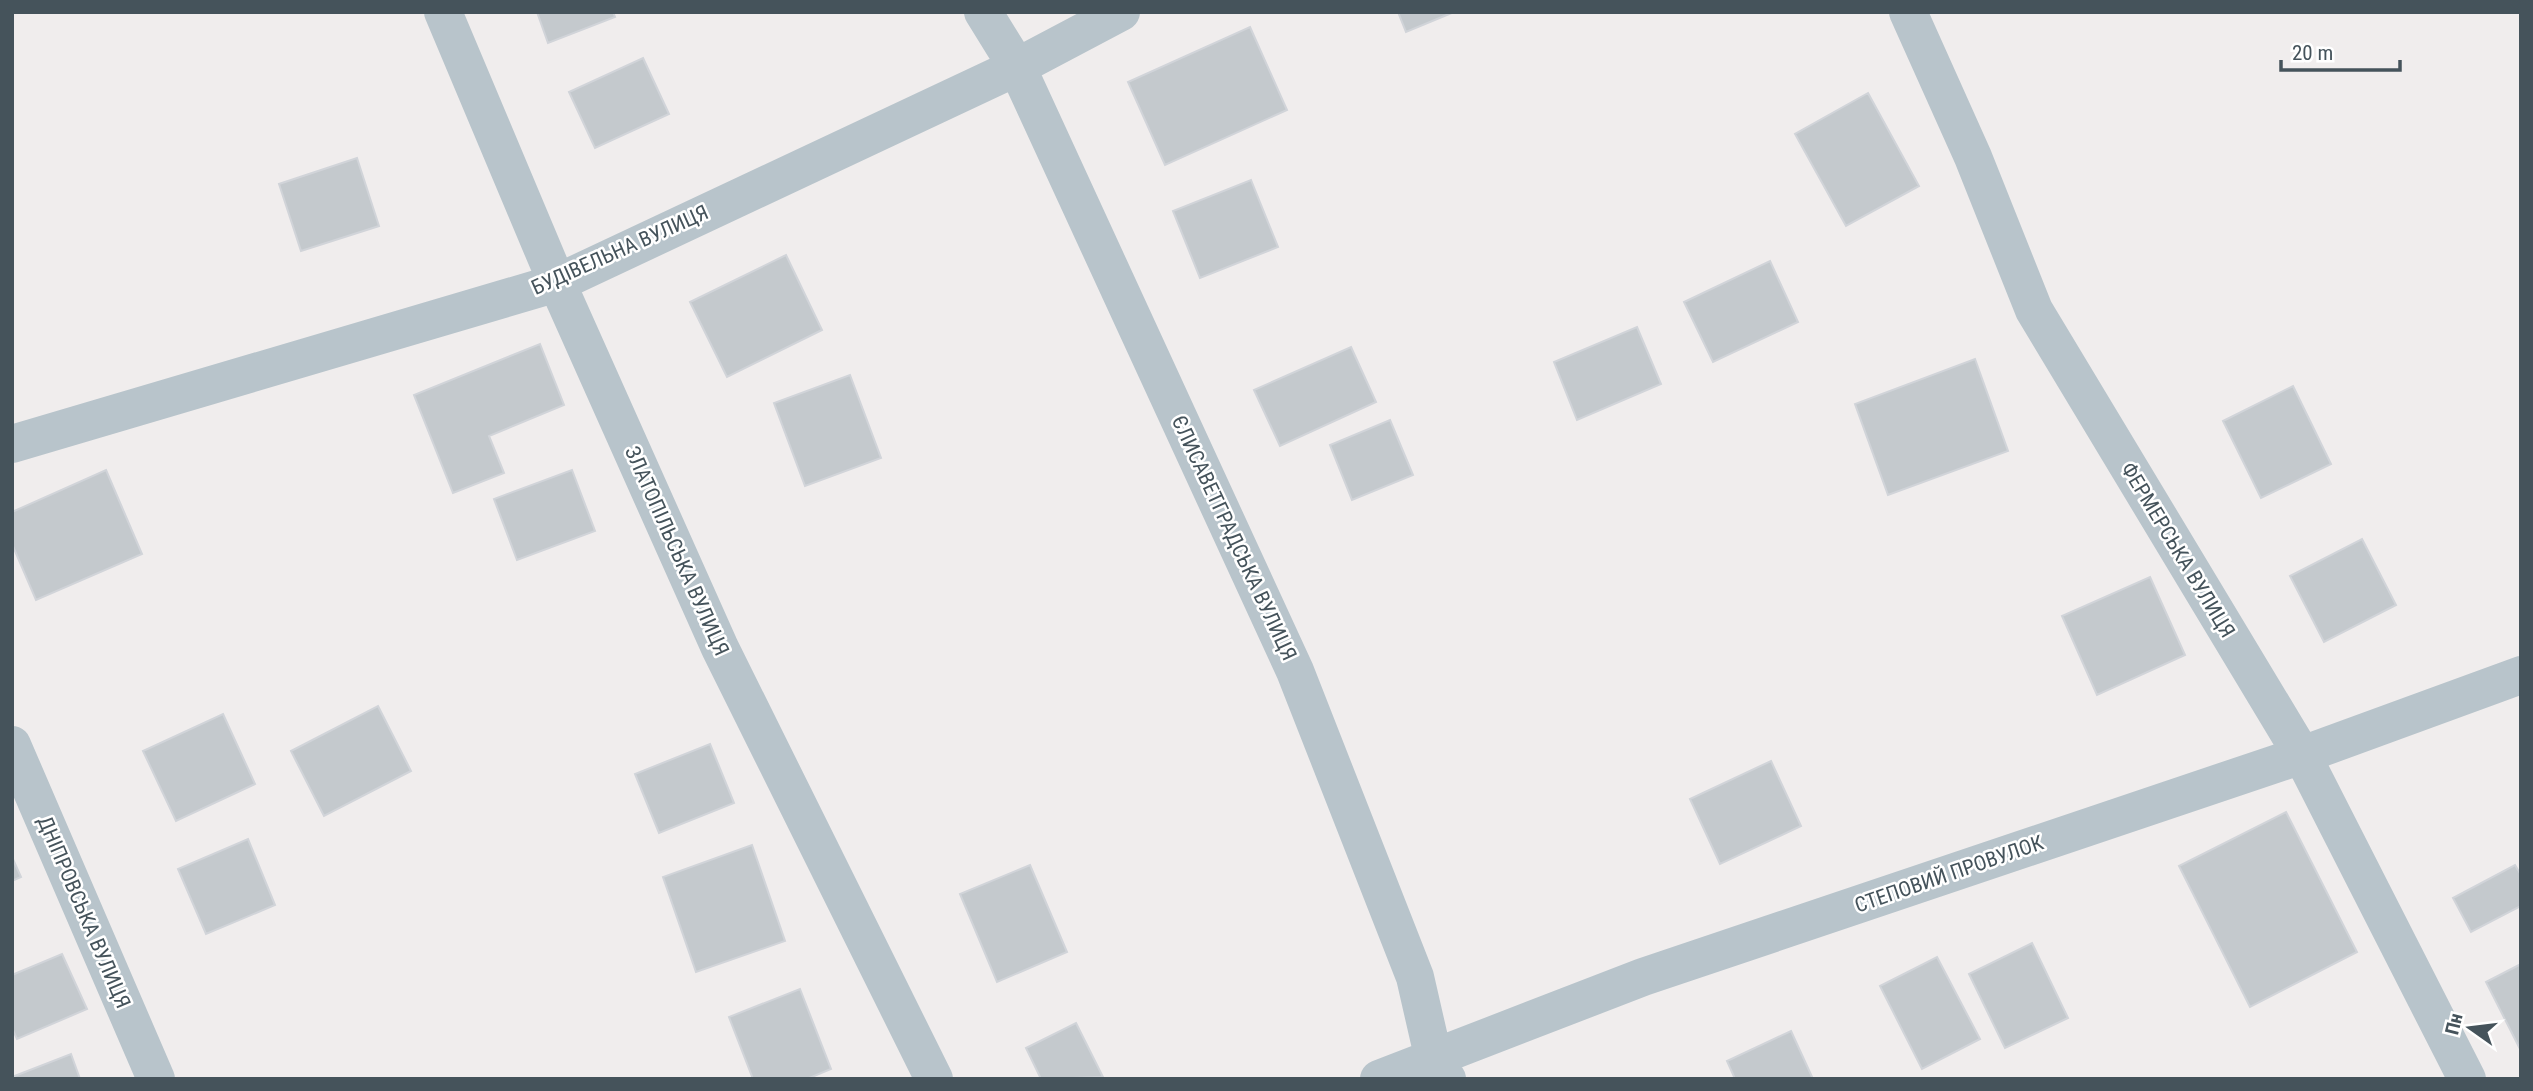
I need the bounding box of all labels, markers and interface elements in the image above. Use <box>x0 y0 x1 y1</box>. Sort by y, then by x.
scale bar <box>2281 28 2400 72</box>
text: 20 m <box>2292 41 2333 65</box>
street label: БУДІВЕЛЬНА ВУЛИЦЯ <box>528 200 712 300</box>
street label: ЄЛИСАВЕТГРАДСЬКА ВУЛИЦЯ <box>1167 412 1301 664</box>
street label: ЗЛАТОПІЛЬСЬКА ВУЛИЦЯ <box>620 443 734 659</box>
street label: ФЕРМЕРСЬКА ВУЛИЦЯ <box>2116 458 2240 642</box>
street label: ДНІПРОВСЬКА ВУЛИЦЯ <box>33 812 135 1012</box>
street label: СТЕПОВИЙ ПРОВУЛОК <box>1852 830 2047 918</box>
north arrow <box>2435 993 2505 1063</box>
text: Пн <box>2440 1011 2468 1037</box>

